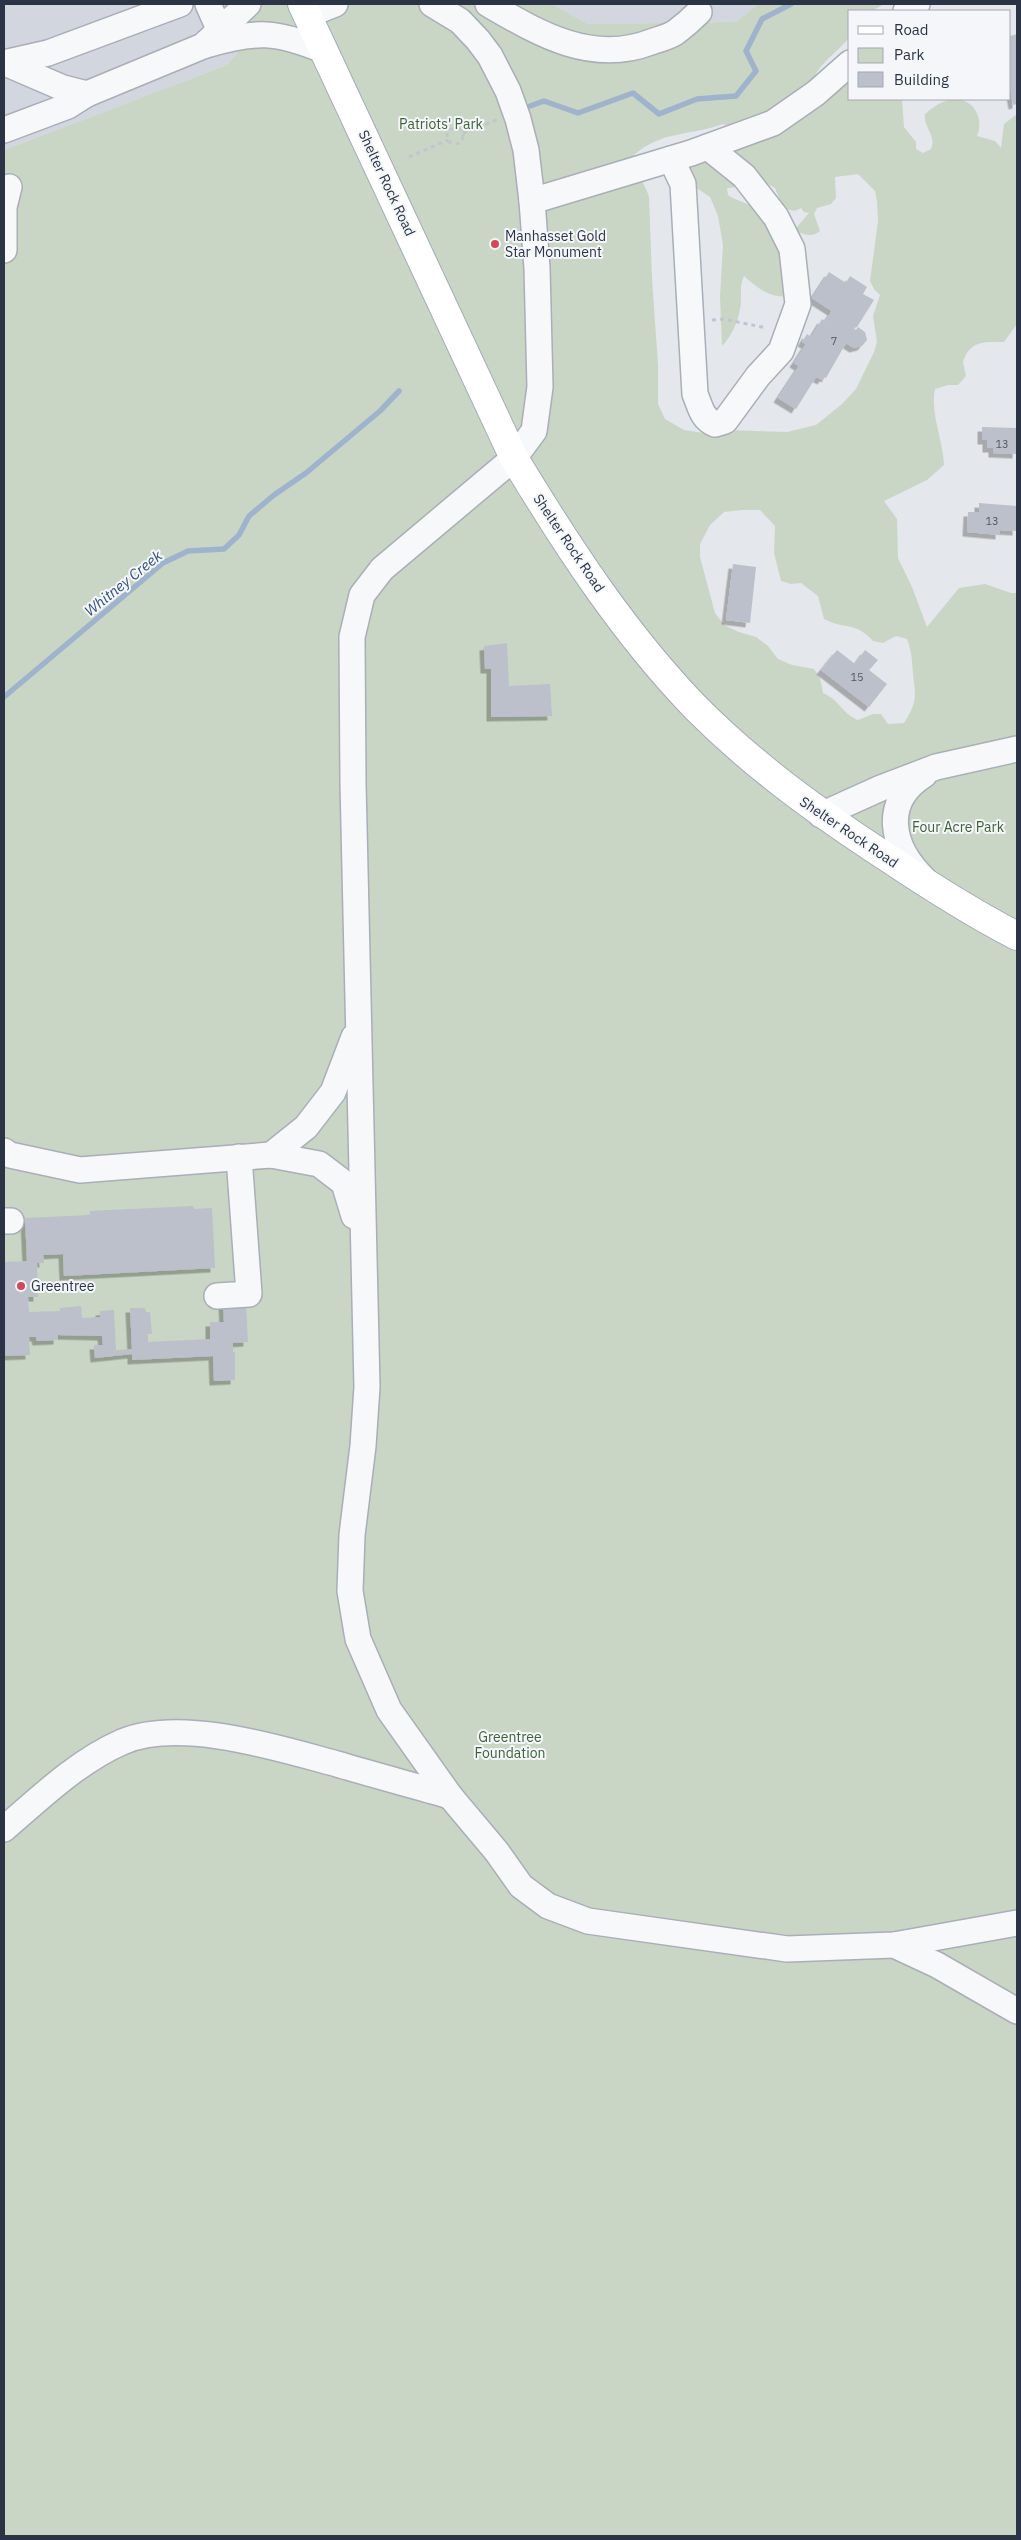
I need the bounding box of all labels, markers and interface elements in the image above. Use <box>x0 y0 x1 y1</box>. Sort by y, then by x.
legend <box>848 10 1011 100</box>
text: Road <box>894 20 929 39</box>
text: Park <box>894 45 924 64</box>
text: Building <box>894 70 949 89</box>
park label: Patriots' Park <box>399 115 484 133</box>
street label: Shelter Rock Road <box>355 127 419 239</box>
place label: Manhasset Gold Star Monument <box>505 227 606 261</box>
marker: Manhasset Gold Star Monument <box>489 238 501 250</box>
house number: 7 <box>831 334 837 348</box>
house number: 13 <box>995 437 1009 451</box>
street label: Shelter Rock Road <box>529 490 609 596</box>
house number: 13 <box>985 514 999 528</box>
water label: Whitney Creek <box>80 546 166 620</box>
house number: 15 <box>850 670 864 684</box>
street label: Shelter Rock Road <box>796 792 902 872</box>
park label: Four Acre Park <box>912 818 1005 836</box>
place label: Greentree <box>31 1277 95 1295</box>
marker: Greentree <box>15 1280 27 1292</box>
park label: Greentree Foundation <box>474 1728 546 1762</box>

